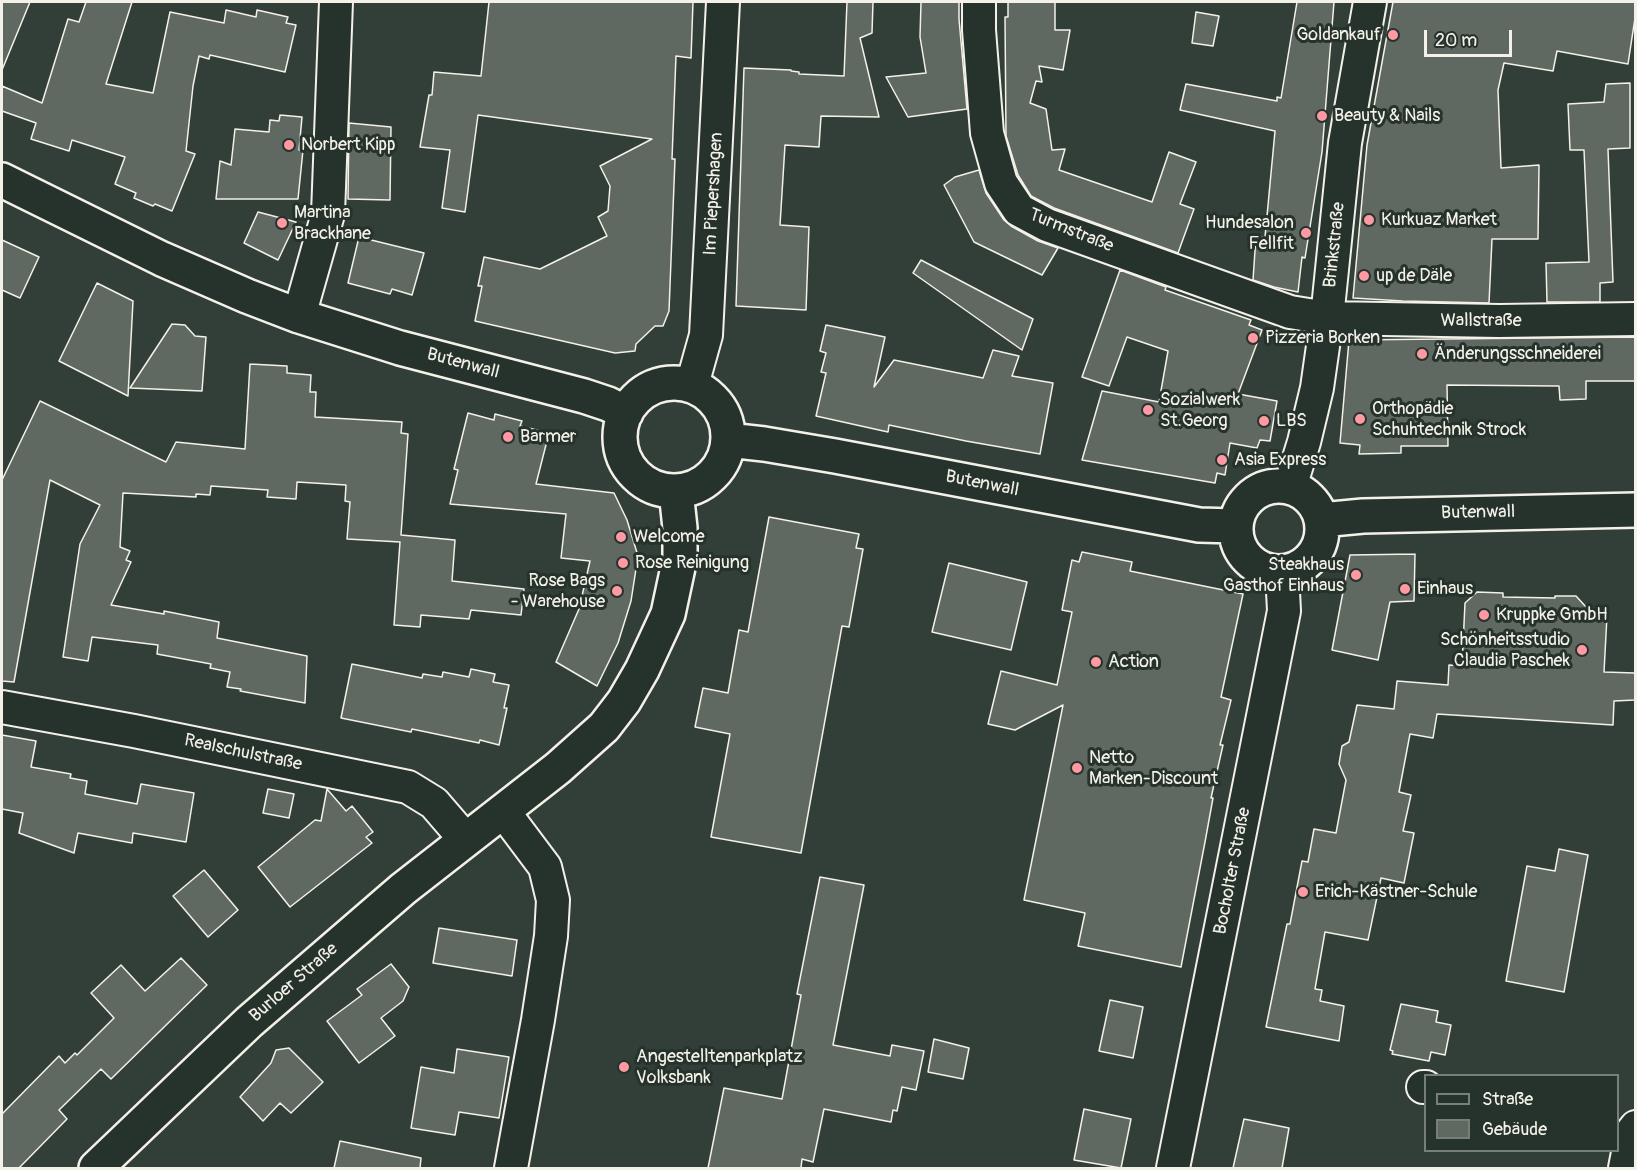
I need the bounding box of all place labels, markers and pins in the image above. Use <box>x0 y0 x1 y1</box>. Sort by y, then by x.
place label: Goldankauf <box>1296 24 1381 46</box>
marker: Goldankauf <box>1386 28 1400 42</box>
place label: Beauty & Nails <box>1334 105 1440 127</box>
marker: Beauty & Nails <box>1315 109 1329 123</box>
place label: Norbert Kipp <box>301 134 396 156</box>
marker: Norbert Kipp <box>282 138 296 152</box>
place label: Martina Brackhane <box>294 202 371 244</box>
place label: Kurkuaz Market <box>1381 209 1497 231</box>
place label: Hundesalon Fellfit <box>1205 212 1294 254</box>
marker: Kurkuaz Market <box>1362 213 1376 227</box>
marker: Martina Brackhane <box>275 216 289 230</box>
marker: Hundesalon Fellfit <box>1299 226 1313 240</box>
place label: up de Däle <box>1376 265 1452 287</box>
marker: up de Däle <box>1357 269 1371 283</box>
place label: Pizzeria Borken <box>1265 327 1380 349</box>
marker: Pizzeria Borken <box>1246 331 1260 345</box>
place label: Änderungsschneiderei <box>1434 343 1601 365</box>
marker: Änderungsschneiderei <box>1415 347 1429 361</box>
place label: Sozialwerk St.Georg <box>1160 389 1240 432</box>
place label: Orthopädie Schuhtechnik Strock <box>1372 398 1526 440</box>
marker: Sozialwerk St.Georg <box>1141 403 1155 417</box>
place label: LBS <box>1276 410 1307 432</box>
marker: Orthopädie Schuhtechnik Strock <box>1353 412 1367 426</box>
marker: LBS <box>1257 414 1271 428</box>
place label: Barmer <box>520 426 576 448</box>
marker: Barmer <box>501 430 515 444</box>
place label: Asia Express <box>1234 449 1326 471</box>
marker: Asia Express <box>1215 453 1229 467</box>
place label: Welcome <box>633 526 705 548</box>
marker: Welcome <box>614 530 628 544</box>
place label: Rose Reinigung <box>635 552 749 574</box>
place label: Steakhaus Gasthof Einhaus <box>1223 554 1344 596</box>
marker: Rose Reinigung <box>616 556 630 570</box>
marker: Steakhaus Gasthof Einhaus <box>1349 568 1363 582</box>
place label: Rose Bags - Warehouse <box>511 570 605 612</box>
place label: Einhaus <box>1417 578 1473 600</box>
marker: Einhaus <box>1398 582 1412 596</box>
marker: Rose Bags - Warehouse <box>610 584 624 598</box>
place label: Kruppke GmbH <box>1496 604 1608 626</box>
marker: Kruppke GmbH <box>1477 608 1491 622</box>
place label: Schönheitsstudio Claudia Paschek <box>1440 629 1570 672</box>
marker: Schönheitsstudio Claudia Paschek <box>1575 643 1589 657</box>
place label: Action <box>1108 651 1159 673</box>
marker: Action <box>1089 655 1103 669</box>
place label: Netto Marken-Discount <box>1089 747 1218 789</box>
marker: Netto Marken-Discount <box>1070 761 1084 775</box>
place label: Erich-Kästner-Schule <box>1315 881 1477 903</box>
marker: Erich-Kästner-Schule <box>1296 885 1310 899</box>
place label: Angestelltenparkplatz Volksbank <box>636 1046 803 1088</box>
marker: Angestelltenparkplatz Volksbank <box>617 1060 631 1074</box>

